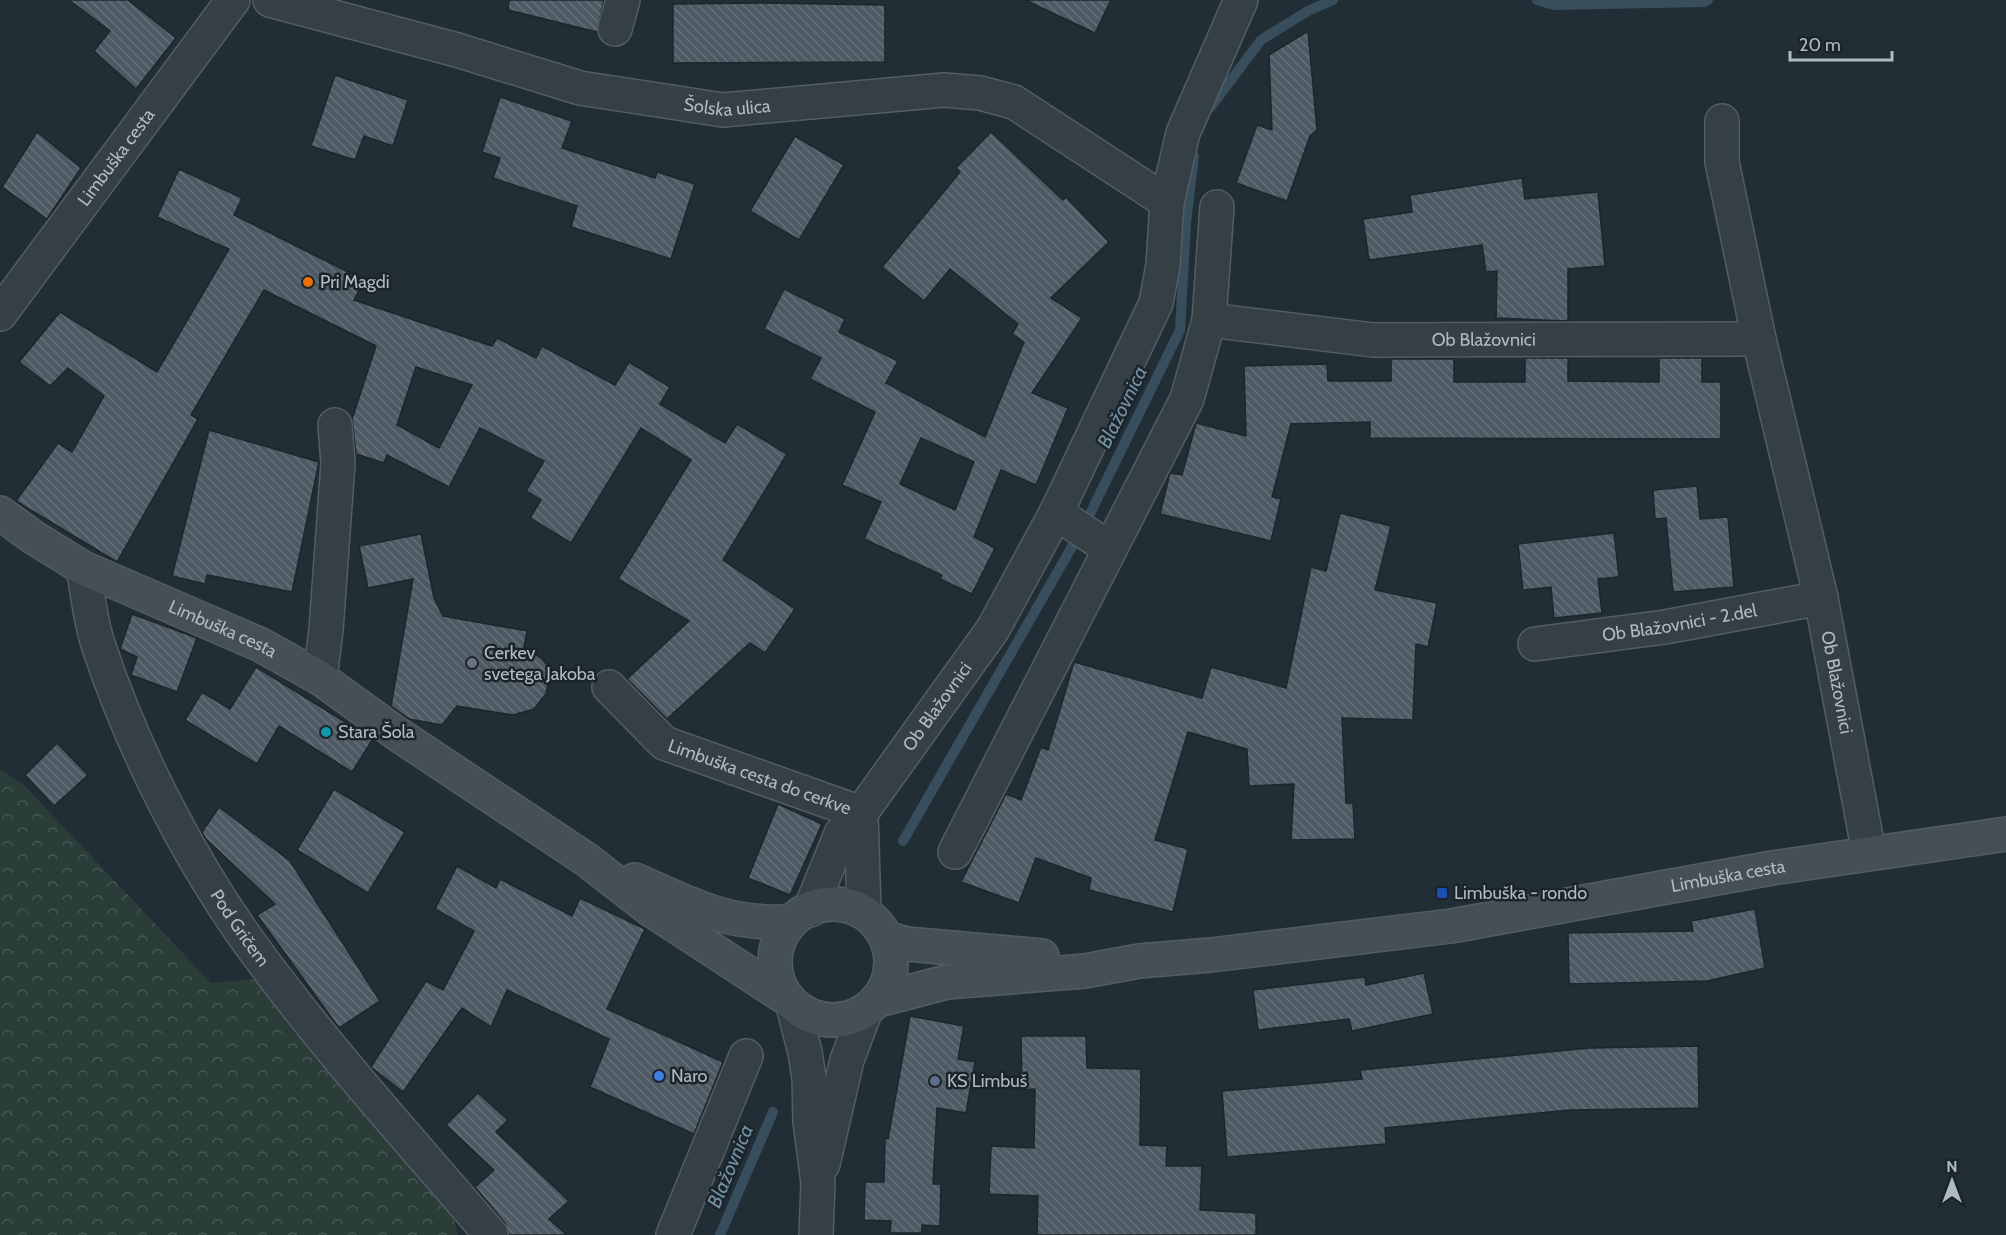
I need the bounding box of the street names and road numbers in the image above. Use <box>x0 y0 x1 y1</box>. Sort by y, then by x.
street label: Šolska ulica <box>682 93 772 121</box>
street label: Limbuška cesta <box>73 104 160 210</box>
street label: Ob Blažovnici <box>1432 329 1536 351</box>
street label: Limbuška cesta <box>165 595 281 663</box>
street label: Ob Blažovnici - 2.del <box>1601 599 1759 646</box>
street label: Ob Blažovnici <box>1816 629 1857 736</box>
street label: Ob Blažovnici <box>898 658 977 755</box>
street label: Limbuška cesta do cerkve <box>665 734 854 820</box>
street label: Limbuška cesta <box>1669 855 1787 897</box>
street label: Pod Gričem <box>206 885 274 971</box>

